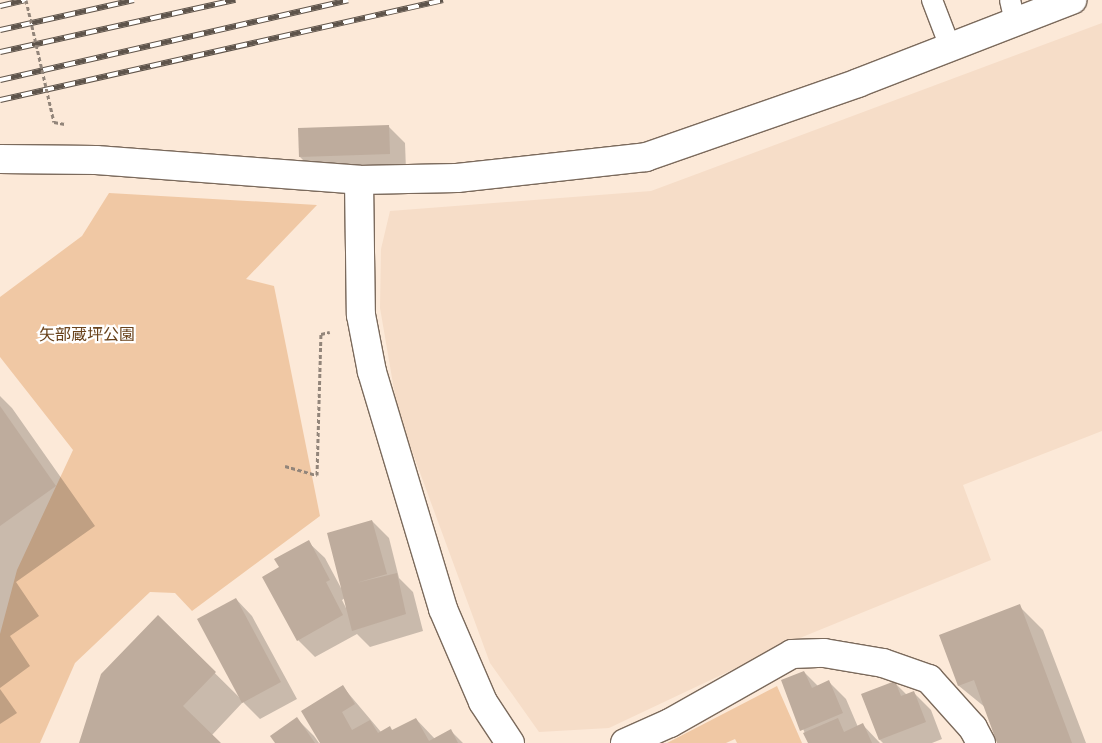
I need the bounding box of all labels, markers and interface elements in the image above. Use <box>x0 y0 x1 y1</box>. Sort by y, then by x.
park label: 矢部蔵坪公園 <box>39 325 135 345</box>

